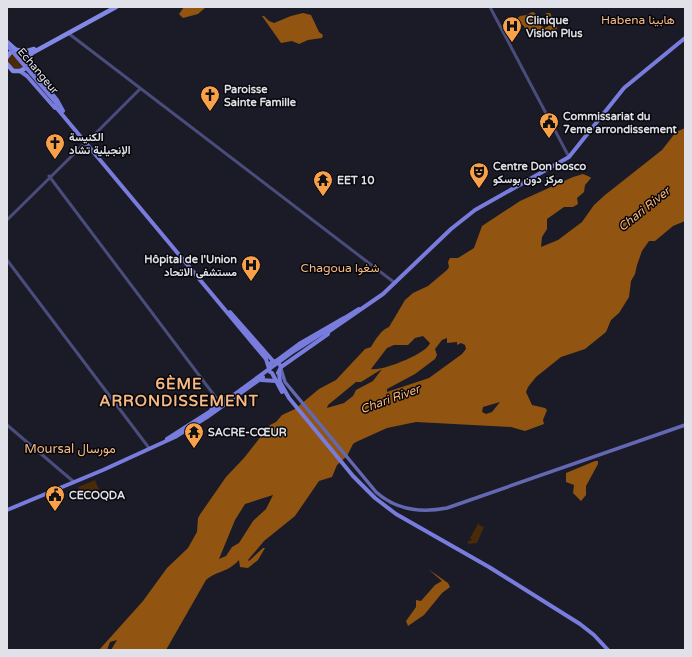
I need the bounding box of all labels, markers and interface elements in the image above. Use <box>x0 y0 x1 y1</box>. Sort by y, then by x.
district label: Habena هابينا <box>601 13 675 27</box>
place label: Clinique Vision Plus <box>526 14 583 40</box>
hospital icon: Clinique Vision Plus <box>501 15 523 43</box>
street label: Echangeur <box>15 45 62 97</box>
place label: Paroisse Sainte Famille <box>224 83 297 109</box>
church icon: Paroisse Sainte Famille <box>199 84 221 112</box>
place label: Commissariat du 7eme arrondissement <box>563 110 678 136</box>
public building icon: Commissariat du 7eme arrondissement <box>538 111 560 139</box>
place label: الكنيسة الإنجيلية تشاد <box>69 131 131 157</box>
church icon: الكنيسة الإنجيلية تشاد <box>44 132 66 160</box>
place label: Centre Don bosco مركز دون بوسكو <box>493 160 587 186</box>
theatre icon: Centre Don bosco مركز دون بوسكو <box>468 161 490 189</box>
temple icon: EET 10 <box>312 169 334 197</box>
place label: EET 10 <box>337 174 375 187</box>
water label: Chari River <box>615 183 674 234</box>
place label: Hôpital de l'Union مستشفى الاتحاد <box>144 253 237 279</box>
hospital icon: Hôpital de l'Union مستشفى الاتحاد <box>240 254 262 282</box>
district label: Chagoua شغوا <box>301 261 379 276</box>
district label: 6ÈME ARRONDISSEMENT <box>99 374 259 410</box>
water label: Chari River <box>358 381 423 416</box>
temple icon: SACRE-CŒUR <box>183 421 205 449</box>
place label: SACRE-CŒUR <box>208 426 287 439</box>
district label: Moursal مورسال <box>24 441 116 457</box>
public building icon: CECOQDA <box>44 484 66 512</box>
place label: CECOQDA <box>69 489 125 502</box>

